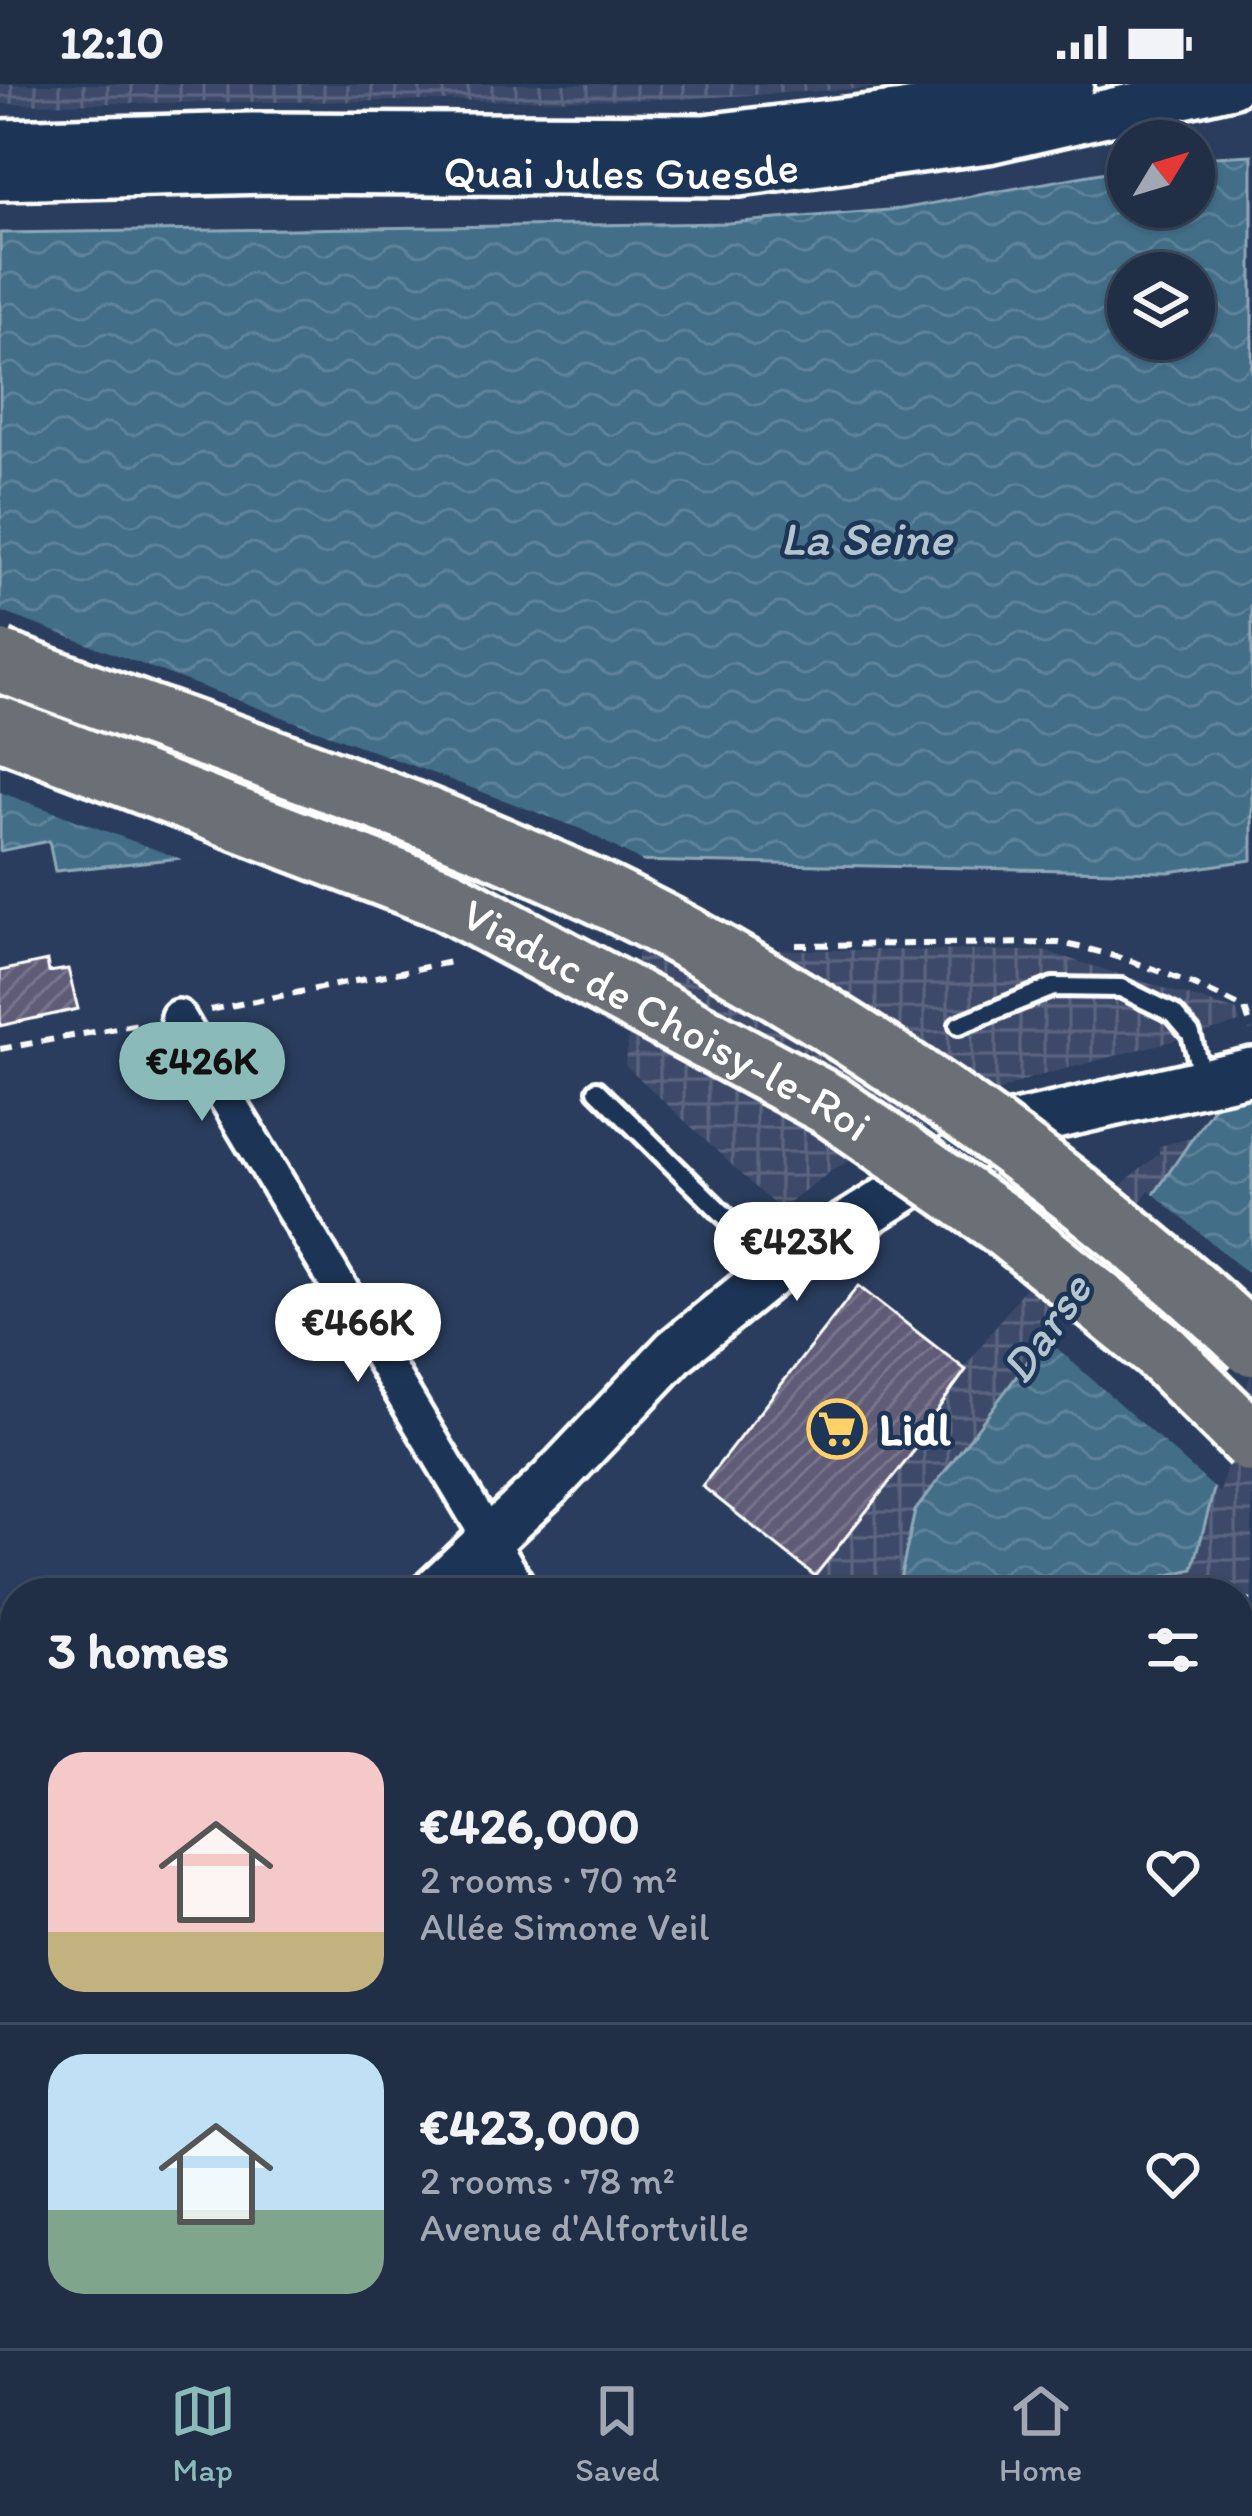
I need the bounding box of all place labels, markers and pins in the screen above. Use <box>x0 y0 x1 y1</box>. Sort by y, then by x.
pin: €426K <box>118 1022 286 1124</box>
pin: €423K <box>713 1202 881 1304</box>
pin: €466K <box>274 1283 442 1385</box>
supermarket icon: Lidl <box>806 1398 868 1460</box>
place label: Lidl <box>879 1402 951 1456</box>

